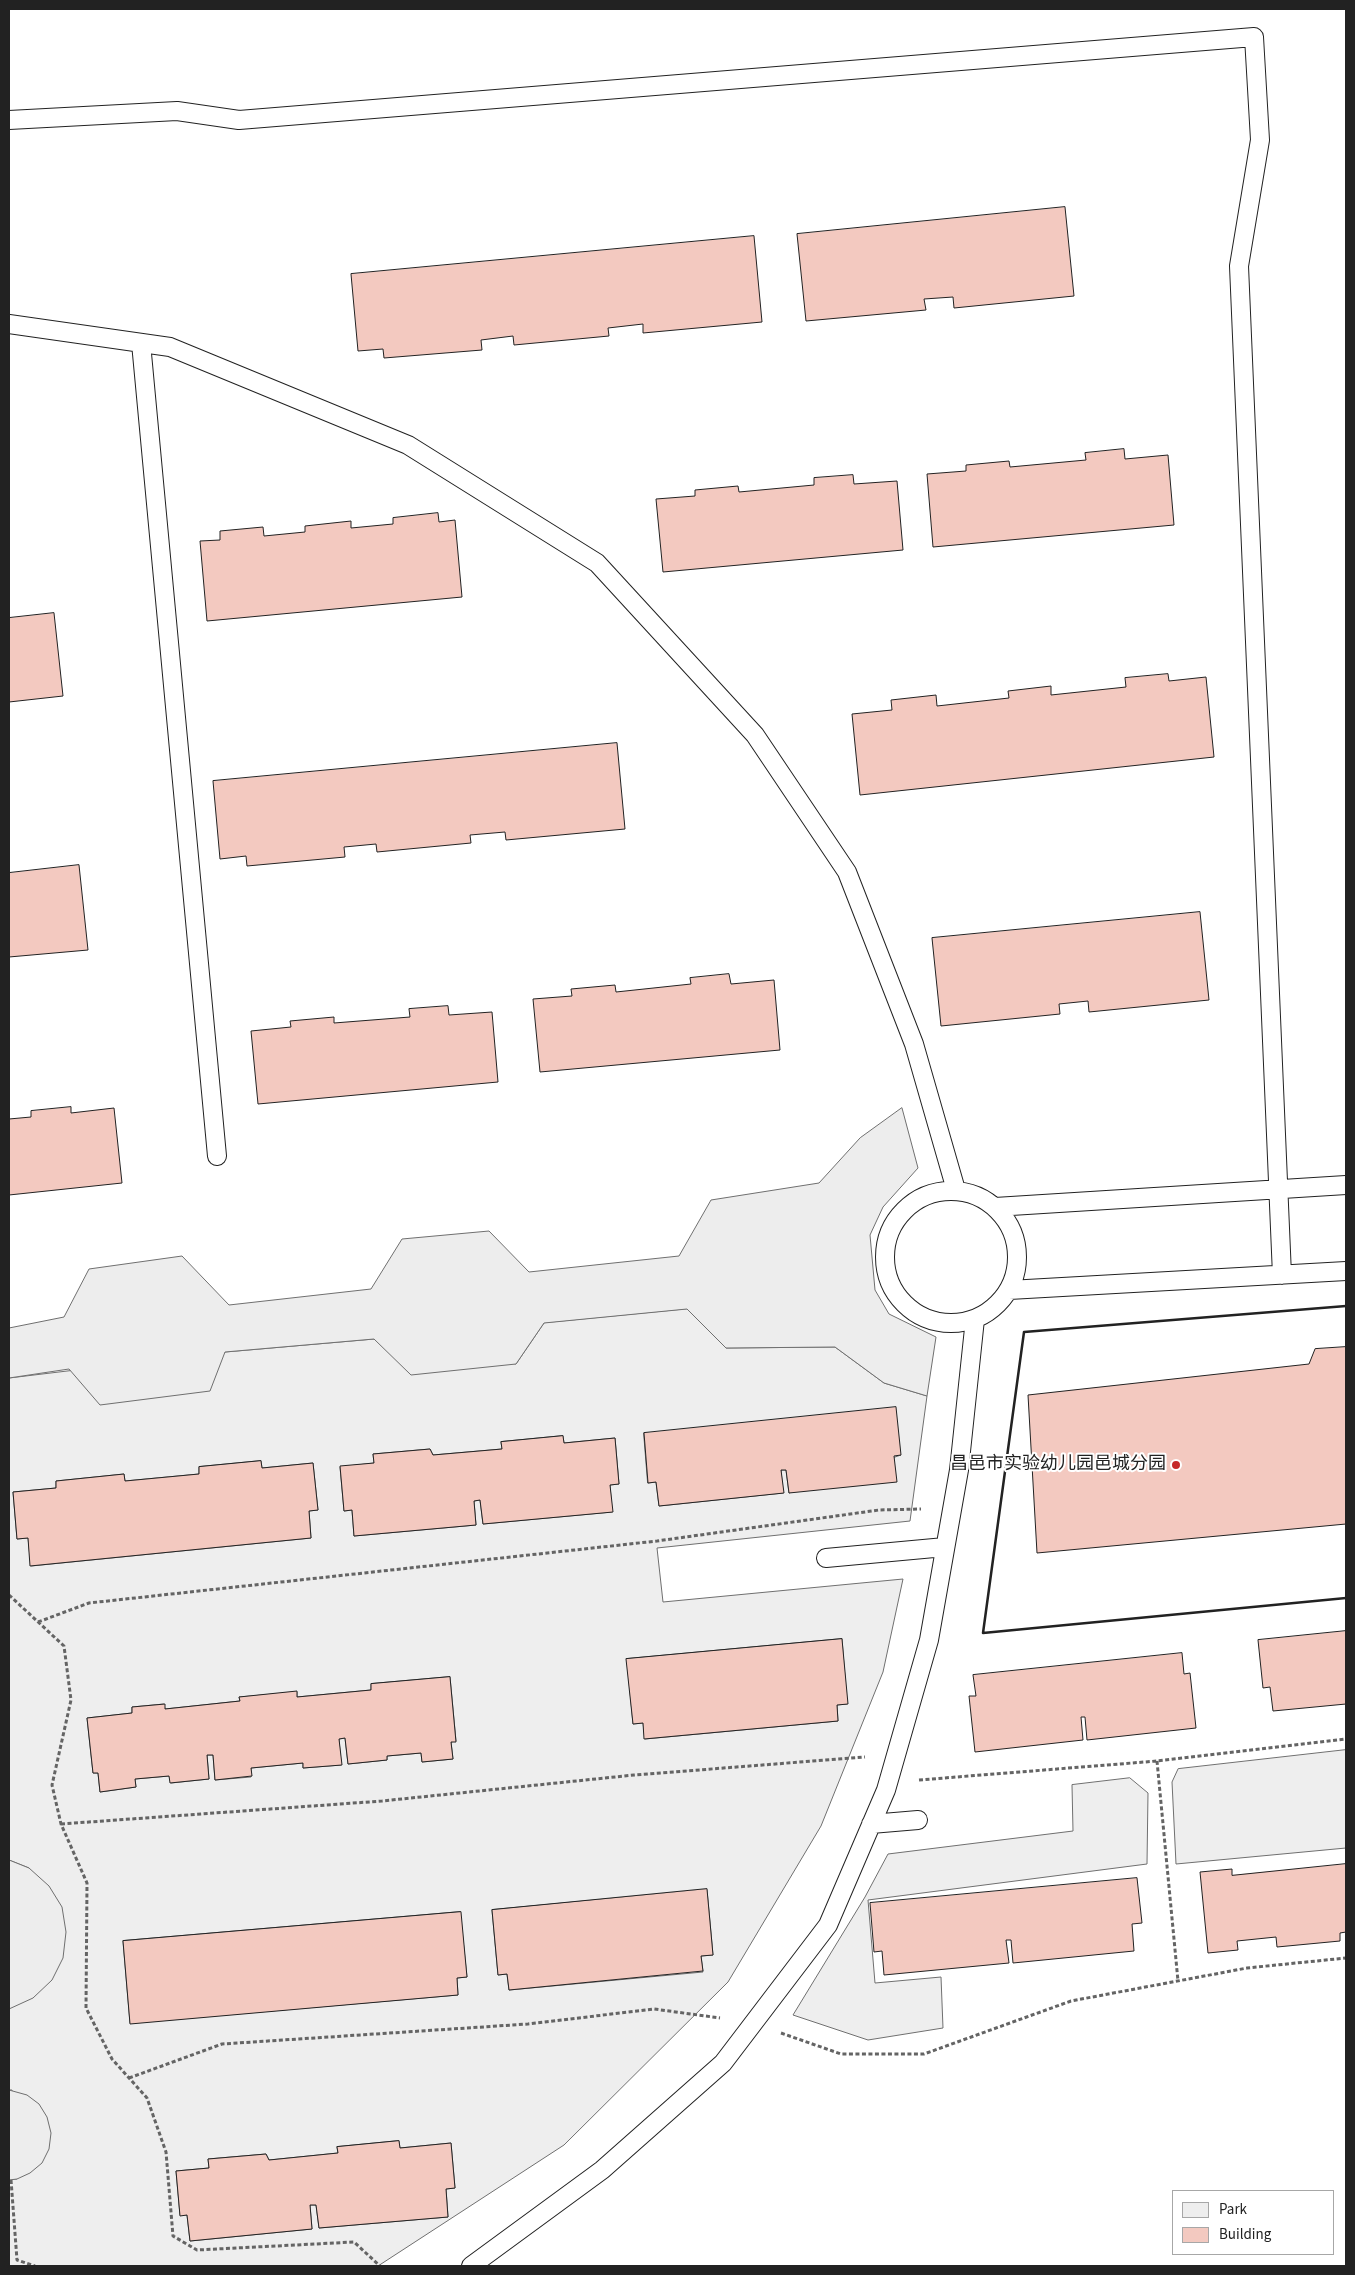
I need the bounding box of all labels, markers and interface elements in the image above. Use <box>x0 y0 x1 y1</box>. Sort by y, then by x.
place label: 昌邑市实验幼儿园邑城分园 <box>950 1454 1166 1476</box>
marker: 昌邑市实验幼儿园邑城分园 <box>1170 1459 1182 1471</box>
legend <box>1172 2190 1335 2255</box>
text: Park <box>1219 2199 1247 2220</box>
text: Building <box>1219 2224 1271 2245</box>

